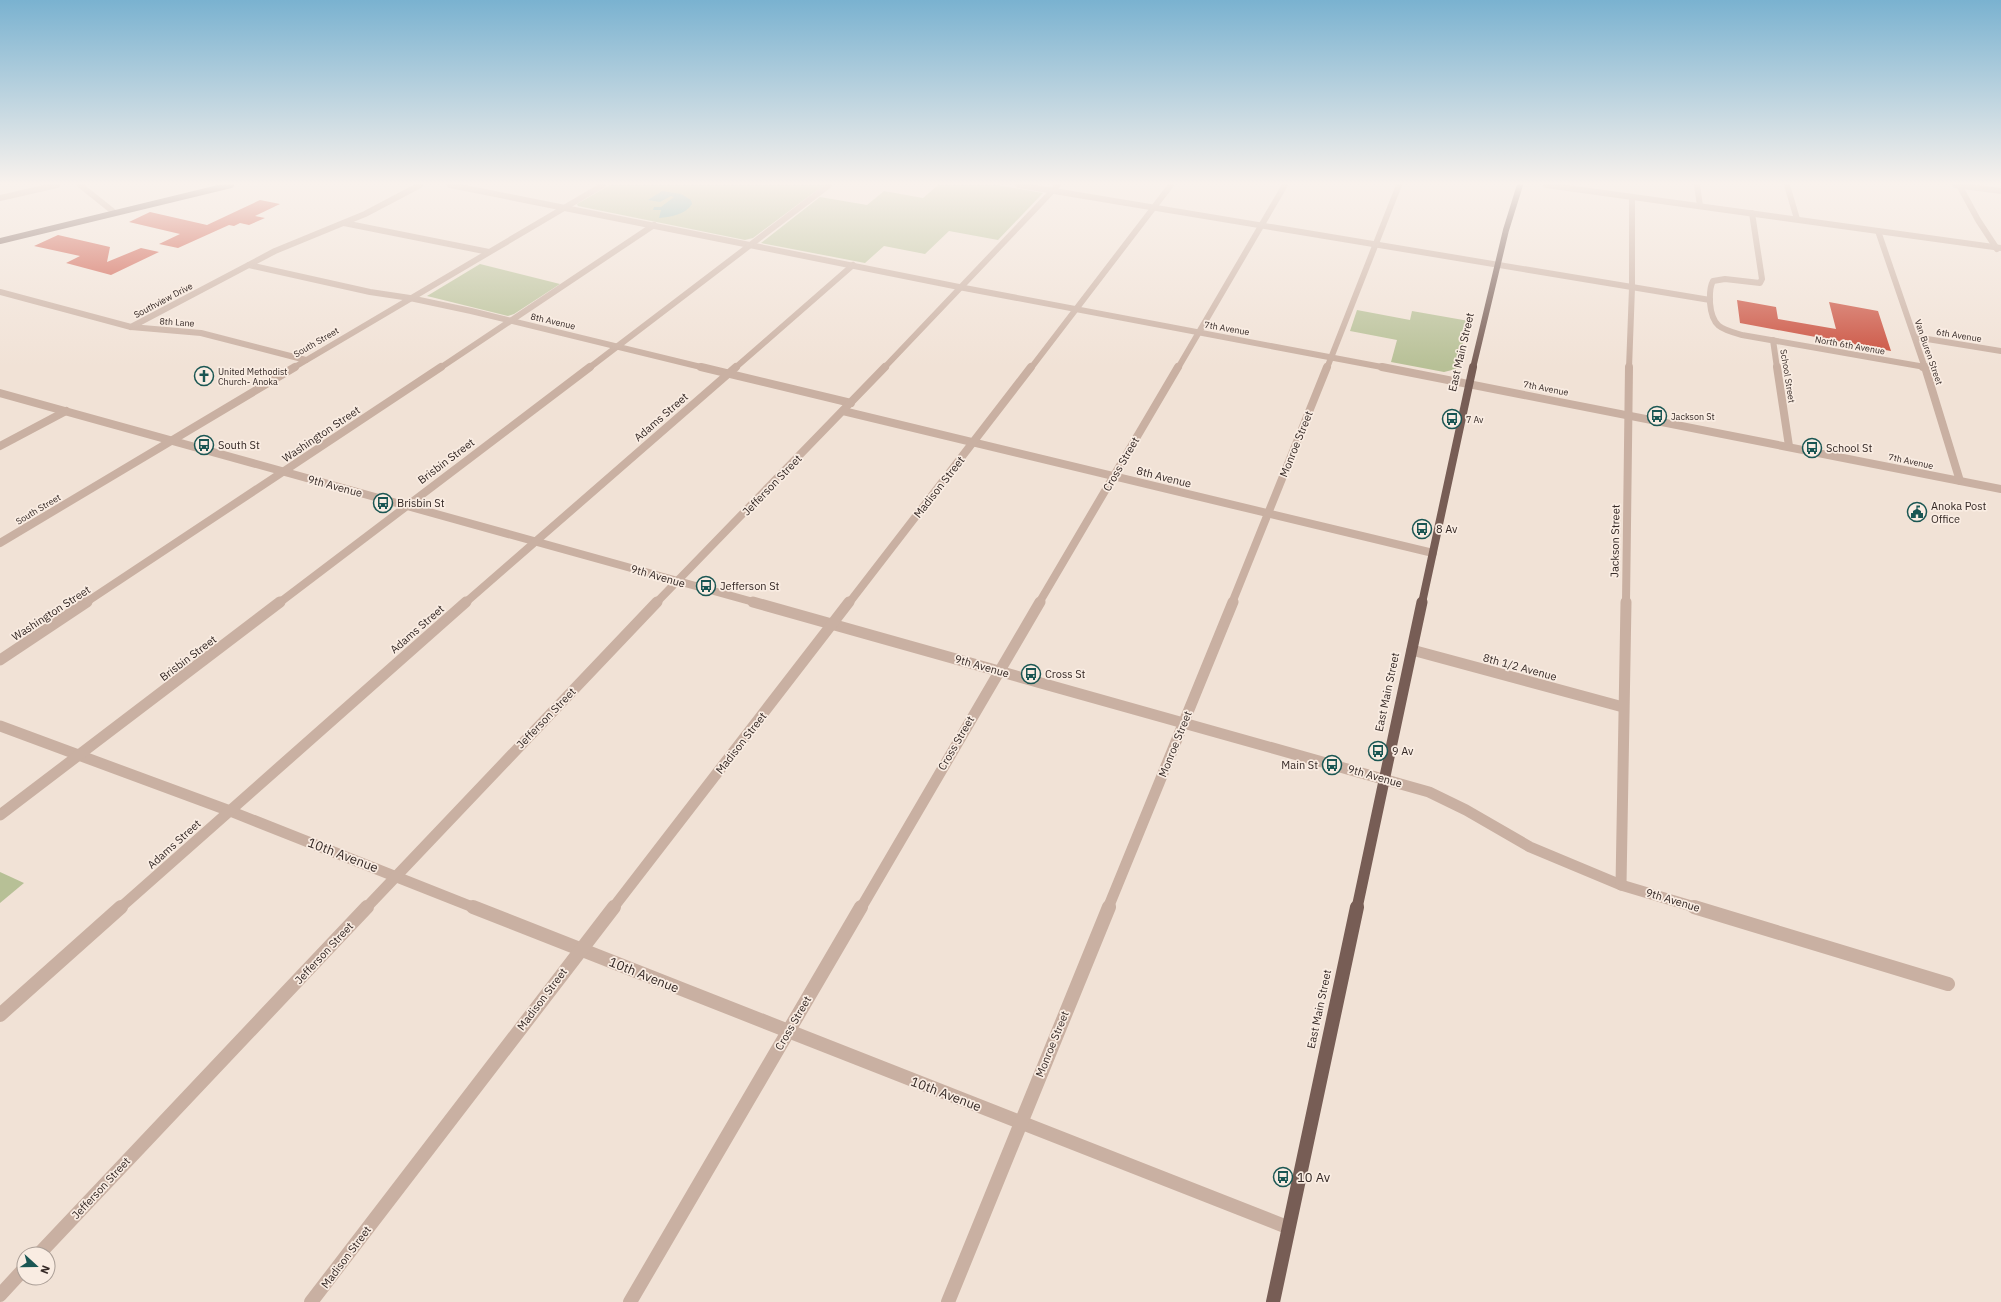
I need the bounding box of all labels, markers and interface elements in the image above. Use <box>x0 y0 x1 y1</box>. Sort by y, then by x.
street label: Southview Drive <box>132 280 194 320</box>
street label: 8th Avenue <box>529 310 577 332</box>
street label: East Main Street <box>1445 311 1477 393</box>
street label: 8th Lane <box>159 315 195 329</box>
street label: Van Buren Street <box>1913 318 1945 386</box>
street label: 7th Avenue <box>1203 319 1251 337</box>
street label: South Street <box>291 325 341 359</box>
street label: 6th Avenue <box>1935 326 1983 344</box>
street label: North 6th Avenue <box>1814 333 1886 357</box>
street label: School Street <box>1778 348 1798 404</box>
church icon: United Methodist Church- Anoka <box>193 365 215 387</box>
place label: United Methodist Church- Anoka <box>218 366 287 387</box>
street label: 7th Avenue <box>1522 378 1570 398</box>
street label: Adams Street <box>631 390 691 444</box>
street label: Washington Street <box>279 403 363 465</box>
bus stop icon: Jackson St <box>1646 405 1668 427</box>
bus stop icon: 7 Av <box>1441 408 1463 430</box>
street label: Monroe Street <box>1276 409 1316 479</box>
place label: Jackson St <box>1671 411 1715 422</box>
place label: 7 Av <box>1466 414 1484 425</box>
bus stop icon: South St <box>193 434 215 456</box>
street label: Cross Street <box>1100 434 1142 494</box>
street label: Brisbin Street <box>415 435 477 487</box>
bus stop icon: School St <box>1801 437 1823 459</box>
place label: South St <box>218 438 260 452</box>
place label: School St <box>1826 441 1872 455</box>
street label: 7th Avenue <box>1887 451 1935 471</box>
street label: Jefferson Street <box>739 452 805 518</box>
street label: Madison Street <box>911 453 968 521</box>
street label: 8th Avenue <box>1135 463 1193 491</box>
street label: 9th Avenue <box>306 472 364 500</box>
street label: South Street <box>14 491 62 527</box>
bus stop icon: Brisbin St <box>372 492 394 514</box>
place label: Brisbin St <box>397 496 445 510</box>
place label: Anoka Post Office <box>1931 499 1987 526</box>
public building icon: Anoka Post Office <box>1906 501 1928 523</box>
street label: Jackson Street <box>1607 504 1623 578</box>
bus stop icon: 8 Av <box>1411 518 1433 540</box>
place label: 8 Av <box>1436 522 1458 536</box>
street label: 9th Avenue <box>629 562 687 590</box>
bus stop icon: Jefferson St <box>695 575 717 597</box>
place label: Jefferson St <box>720 579 780 593</box>
street label: Washington Street <box>9 582 93 644</box>
street label: Adams Street <box>387 602 447 656</box>
street label: Brisbin Street <box>157 632 219 684</box>
street label: 8th 1/2 Avenue <box>1481 650 1559 684</box>
street label: East Main Street <box>1372 651 1402 733</box>
street label: 9th Avenue <box>953 652 1011 680</box>
bus stop icon: Cross St <box>1020 663 1042 685</box>
place label: Cross St <box>1045 667 1086 681</box>
street label: Jefferson Street <box>513 685 579 751</box>
street label: Madison Street <box>713 709 770 777</box>
street label: Monroe Street <box>1155 709 1195 779</box>
street label: Cross Street <box>935 713 977 773</box>
bus stop icon: 9 Av <box>1367 740 1389 762</box>
place label: 9 Av <box>1392 744 1414 758</box>
bus stop icon: Main St <box>1321 754 1343 776</box>
place label: Main St <box>1281 758 1318 772</box>
street label: 9th Avenue <box>1346 762 1404 790</box>
street label: Adams Street <box>144 816 204 872</box>
street label: 10th Avenue <box>305 834 381 876</box>
street label: 9th Avenue <box>1644 885 1702 915</box>
street label: Jefferson Street <box>292 919 356 987</box>
street label: 10th Avenue <box>606 953 682 997</box>
street label: Madison Street <box>514 965 570 1033</box>
street label: East Main Street <box>1304 968 1334 1050</box>
street label: Cross Street <box>772 993 814 1053</box>
street label: Monroe Street <box>1032 1009 1072 1079</box>
street label: 10th Avenue <box>908 1073 984 1115</box>
street label: Jefferson Street <box>69 1154 133 1222</box>
bus stop icon: 10 Av <box>1272 1166 1294 1188</box>
place label: 10 Av <box>1297 1169 1331 1186</box>
street label: Madison Street <box>318 1223 374 1291</box>
north arrow <box>16 1246 56 1286</box>
text: N <box>37 1263 53 1276</box>

